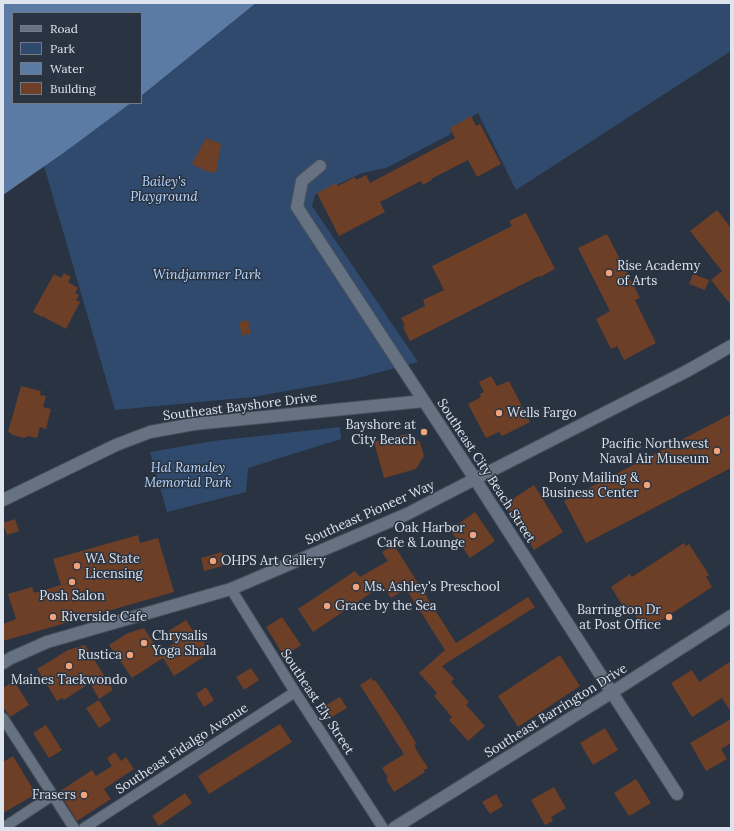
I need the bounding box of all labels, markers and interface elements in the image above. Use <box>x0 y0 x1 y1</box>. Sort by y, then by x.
legend <box>12 12 142 104</box>
text: Road <box>50 21 78 36</box>
text: Park <box>50 41 75 56</box>
text: Water <box>50 61 84 76</box>
text: Building <box>50 81 96 96</box>
park label: Bailey's Playground <box>130 174 198 205</box>
place label: Rise Academy of Arts <box>617 258 700 289</box>
park label: Windjammer Park <box>153 267 261 283</box>
marker: Rise Academy of Arts <box>604 268 614 278</box>
street label: Southeast Bayshore Drive <box>162 390 318 424</box>
street label: Southeast City Beach Street <box>433 396 539 546</box>
place label: Wells Fargo <box>507 405 577 421</box>
marker: Wells Fargo <box>494 408 504 418</box>
place label: Bayshore at City Beach <box>345 417 416 448</box>
marker: Bayshore at City Beach <box>419 427 429 437</box>
place label: Pacific Northwest Naval Air Museum <box>600 436 709 467</box>
marker: Pacific Northwest Naval Air Museum <box>712 446 722 456</box>
park label: Hal Ramaley Memorial Park <box>144 460 232 491</box>
place label: Pony Mailing & Business Center <box>542 470 639 501</box>
street label: Southeast Pioneer Way <box>303 477 437 549</box>
marker: Pony Mailing & Business Center <box>642 480 652 490</box>
place label: Oak Harbor Cafe & Lounge <box>377 520 465 551</box>
marker: Oak Harbor Cafe & Lounge <box>468 530 478 540</box>
place label: WA State Licensing <box>85 551 143 582</box>
place label: OHPS Art Gallery <box>221 553 326 569</box>
marker: OHPS Art Gallery <box>208 556 218 566</box>
marker: WA State Licensing <box>72 561 82 571</box>
marker: Posh Salon <box>67 577 77 587</box>
place label: Ms. Ashley's Preschool <box>364 579 500 595</box>
marker: Ms. Ashley's Preschool <box>351 582 361 592</box>
place label: Posh Salon <box>39 588 105 604</box>
place label: Grace by the Sea <box>335 598 437 614</box>
marker: Grace by the Sea <box>322 601 332 611</box>
place label: Barrington Dr at Post Office <box>577 602 661 633</box>
place label: Riverside Cafe <box>61 609 147 625</box>
marker: Riverside Cafe <box>48 612 58 622</box>
marker: Barrington Dr at Post Office <box>664 612 674 622</box>
place label: Chrysalis Yoga Shala <box>152 628 216 659</box>
marker: Chrysalis Yoga Shala <box>139 638 149 648</box>
street label: Southeast Ely Street <box>277 646 357 758</box>
place label: Rustica <box>78 647 122 663</box>
marker: Rustica <box>125 650 135 660</box>
marker: Maines Taekwondo <box>64 661 74 671</box>
street label: Southeast Barrington Drive <box>482 661 630 761</box>
place label: Maines Taekwondo <box>11 672 127 688</box>
street label: Southeast Fidalgo Avenue <box>113 700 251 798</box>
place label: Frasers <box>32 787 76 803</box>
marker: Frasers <box>79 790 89 800</box>

